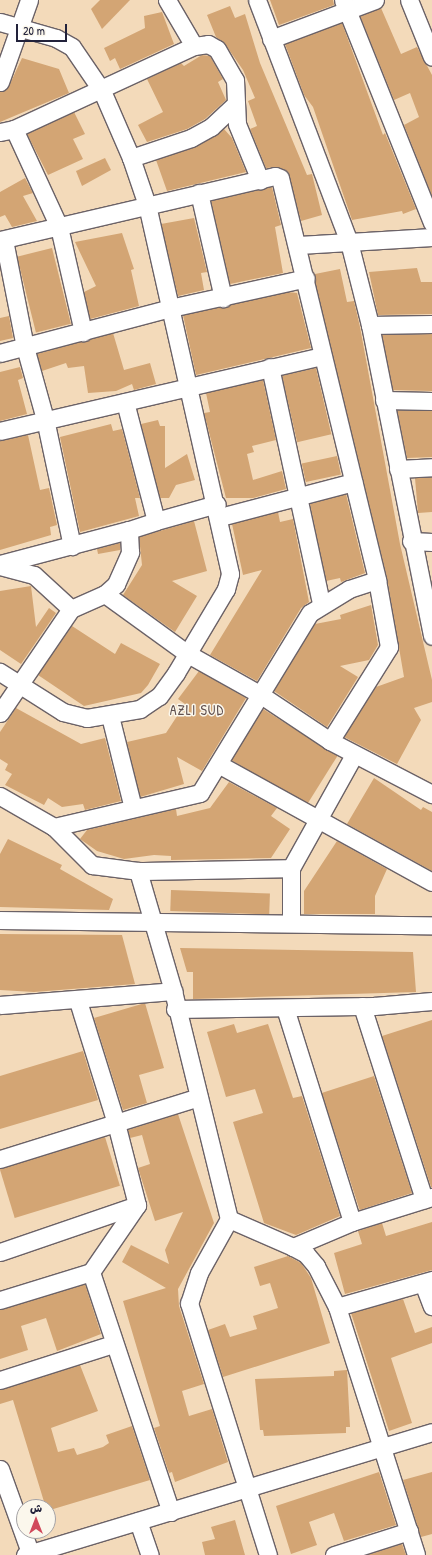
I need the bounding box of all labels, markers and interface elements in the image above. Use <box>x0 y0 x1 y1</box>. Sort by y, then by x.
scale bar <box>18 16 69 42</box>
text: 20 m <box>23 22 45 39</box>
district label: AZLI SUD <box>170 702 224 718</box>
north arrow <box>16 1499 56 1539</box>
text: ش <box>30 1501 42 1515</box>

